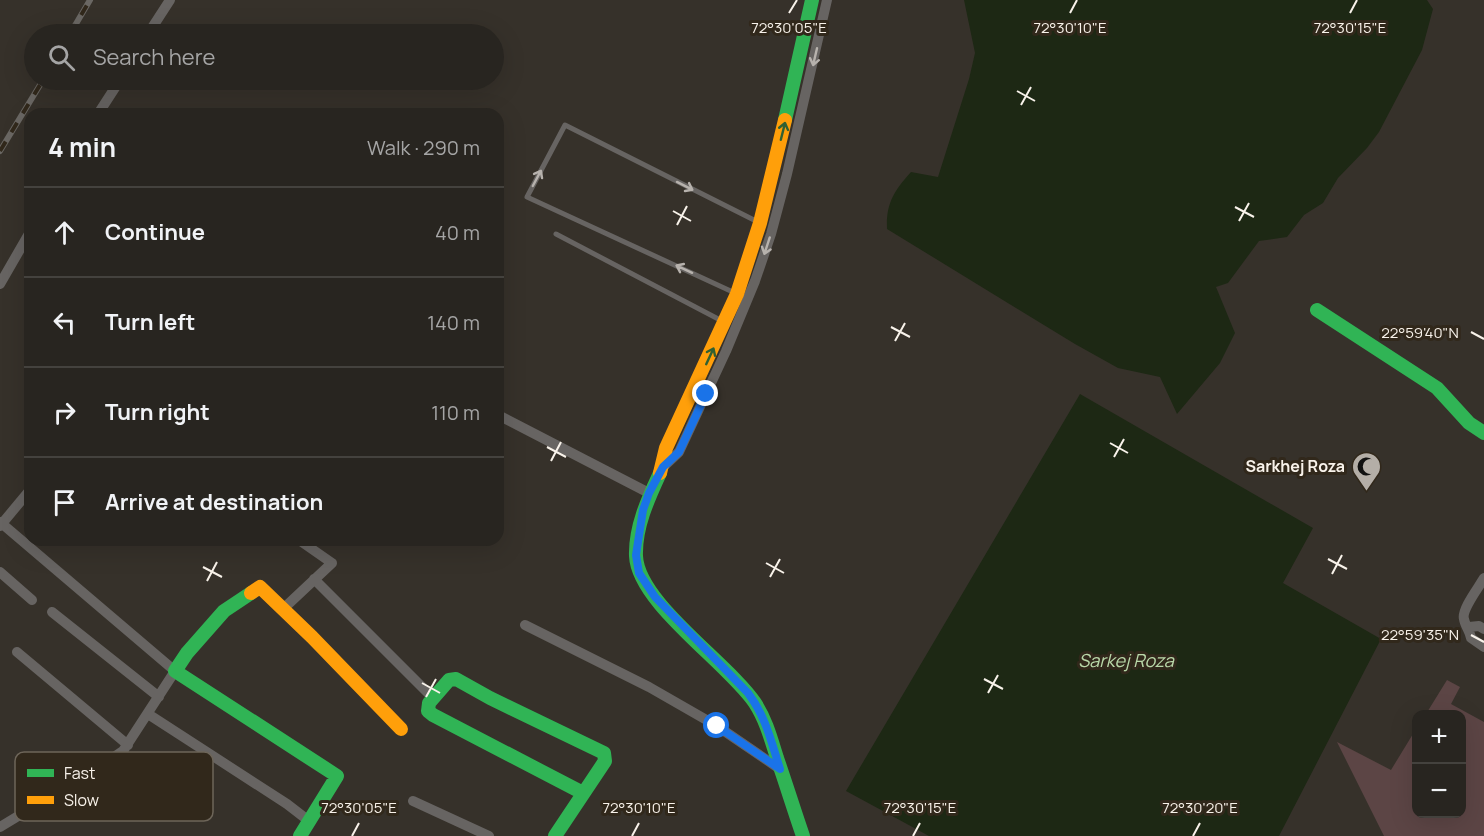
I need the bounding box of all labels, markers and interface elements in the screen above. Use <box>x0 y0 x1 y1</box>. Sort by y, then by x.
text: 72°30'05"E <box>751 17 827 38</box>
text: 72°30'10"E <box>1034 17 1106 38</box>
text: 72°30'15"E <box>1314 17 1386 38</box>
search box <box>24 24 504 90</box>
icon: search <box>45 41 78 74</box>
text: Search here <box>93 42 215 72</box>
one-way arrow <box>808 47 820 66</box>
one-way arrow <box>778 122 790 141</box>
text: 4 min <box>48 129 116 165</box>
text: Walk · 290 m <box>367 134 480 161</box>
one-way arrow <box>532 169 543 187</box>
one-way arrow <box>676 181 694 192</box>
icon: ahead <box>48 216 81 249</box>
text: Continue <box>105 217 205 247</box>
text: 40 m <box>435 219 480 246</box>
one-way arrow <box>760 236 771 255</box>
one-way arrow <box>676 263 694 275</box>
icon: left <box>48 306 81 339</box>
text: Turn left <box>105 307 195 337</box>
text: 140 m <box>427 309 480 336</box>
text: 22°59'40"N <box>1381 322 1459 343</box>
one-way arrow <box>704 347 716 365</box>
route end <box>692 380 718 406</box>
icon: right <box>48 396 81 429</box>
text: Turn right <box>105 397 210 427</box>
text: 110 m <box>431 399 480 426</box>
mosque icon: Sarkhej Roza <box>1350 450 1382 492</box>
place label: Sarkhej Roza <box>1245 455 1345 477</box>
icon: arrive <box>48 486 81 519</box>
text: Arrive at destination <box>105 487 323 517</box>
text: 22°59'35"N <box>1381 624 1459 645</box>
water label: Sarkej Roza <box>1078 648 1175 672</box>
map controls <box>1412 710 1466 818</box>
button: + <box>1412 710 1466 764</box>
route start <box>703 712 729 738</box>
legend <box>15 752 213 821</box>
text: Fast <box>64 762 95 784</box>
button: − <box>1412 764 1466 818</box>
text: Slow <box>64 789 99 811</box>
text: 72°30'05"E <box>321 797 397 818</box>
text: 72°30'10"E <box>603 797 675 818</box>
text: 72°30'15"E <box>884 797 956 818</box>
text: 72°30'20"E <box>1162 797 1238 818</box>

